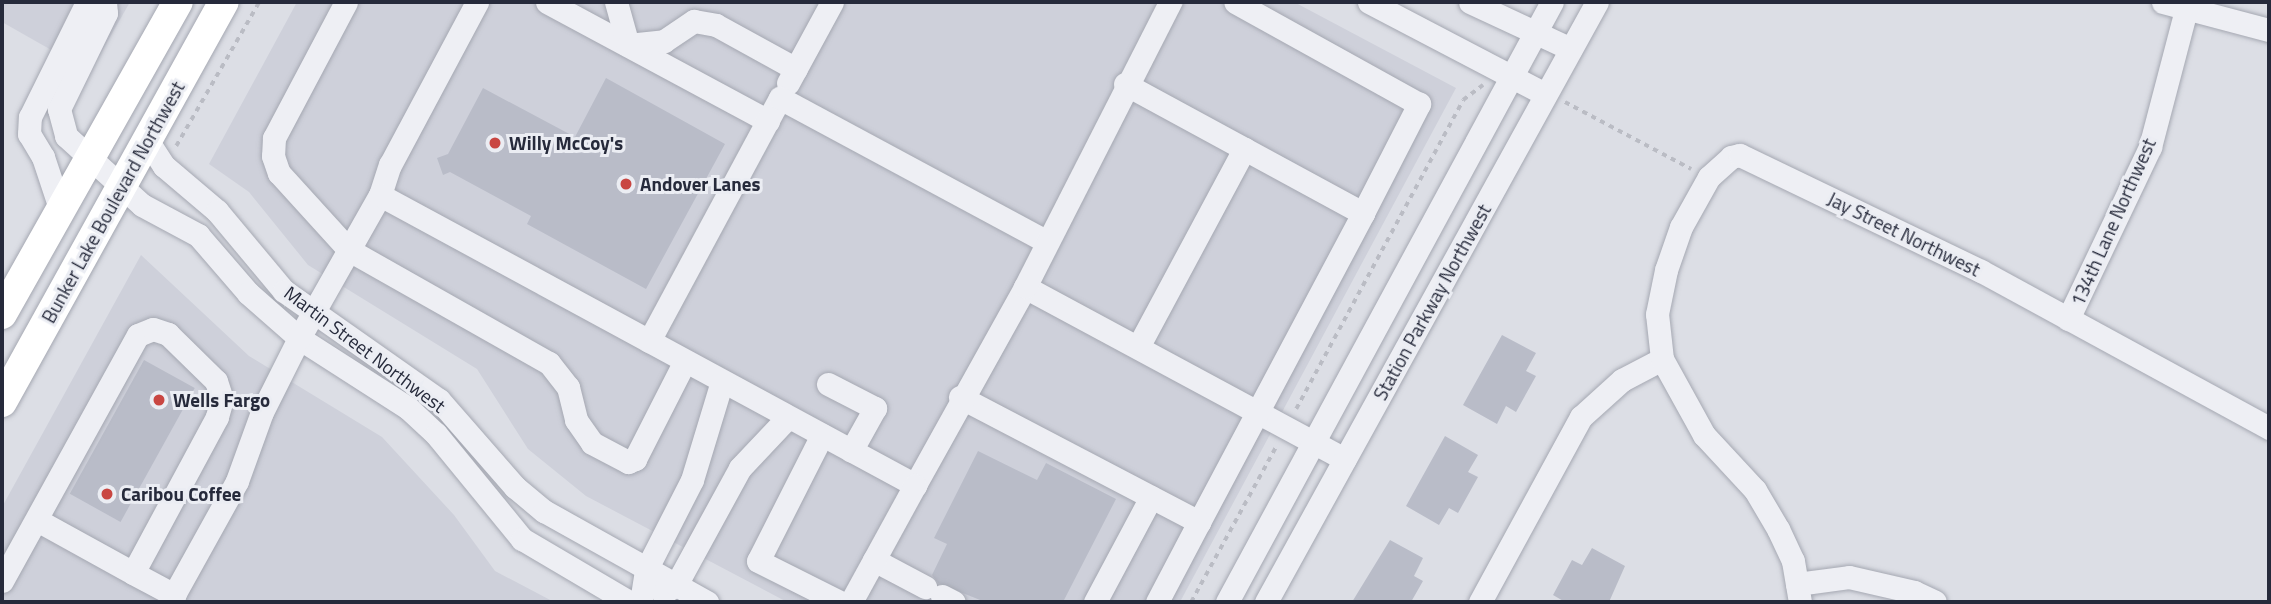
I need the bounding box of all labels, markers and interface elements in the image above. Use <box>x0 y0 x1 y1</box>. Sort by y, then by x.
street label: Bunker Lake Boulevard Northwest <box>37 77 189 327</box>
place label: Willy McCoy's <box>509 132 623 154</box>
marker: Willy McCoy's <box>487 135 503 151</box>
street label: 134th Lane Northwest <box>2066 135 2160 309</box>
place label: Andover Lanes <box>640 173 760 195</box>
marker: Andover Lanes <box>618 176 634 192</box>
street label: Jay Street Northwest <box>1824 187 1984 281</box>
street label: Station Parkway Northwest <box>1369 200 1495 404</box>
street label: Martin Street Northwest <box>280 281 450 417</box>
place label: Wells Fargo <box>173 389 270 411</box>
marker: Wells Fargo <box>151 392 167 408</box>
place label: Caribou Coffee <box>121 483 241 505</box>
marker: Caribou Coffee <box>99 486 115 502</box>

